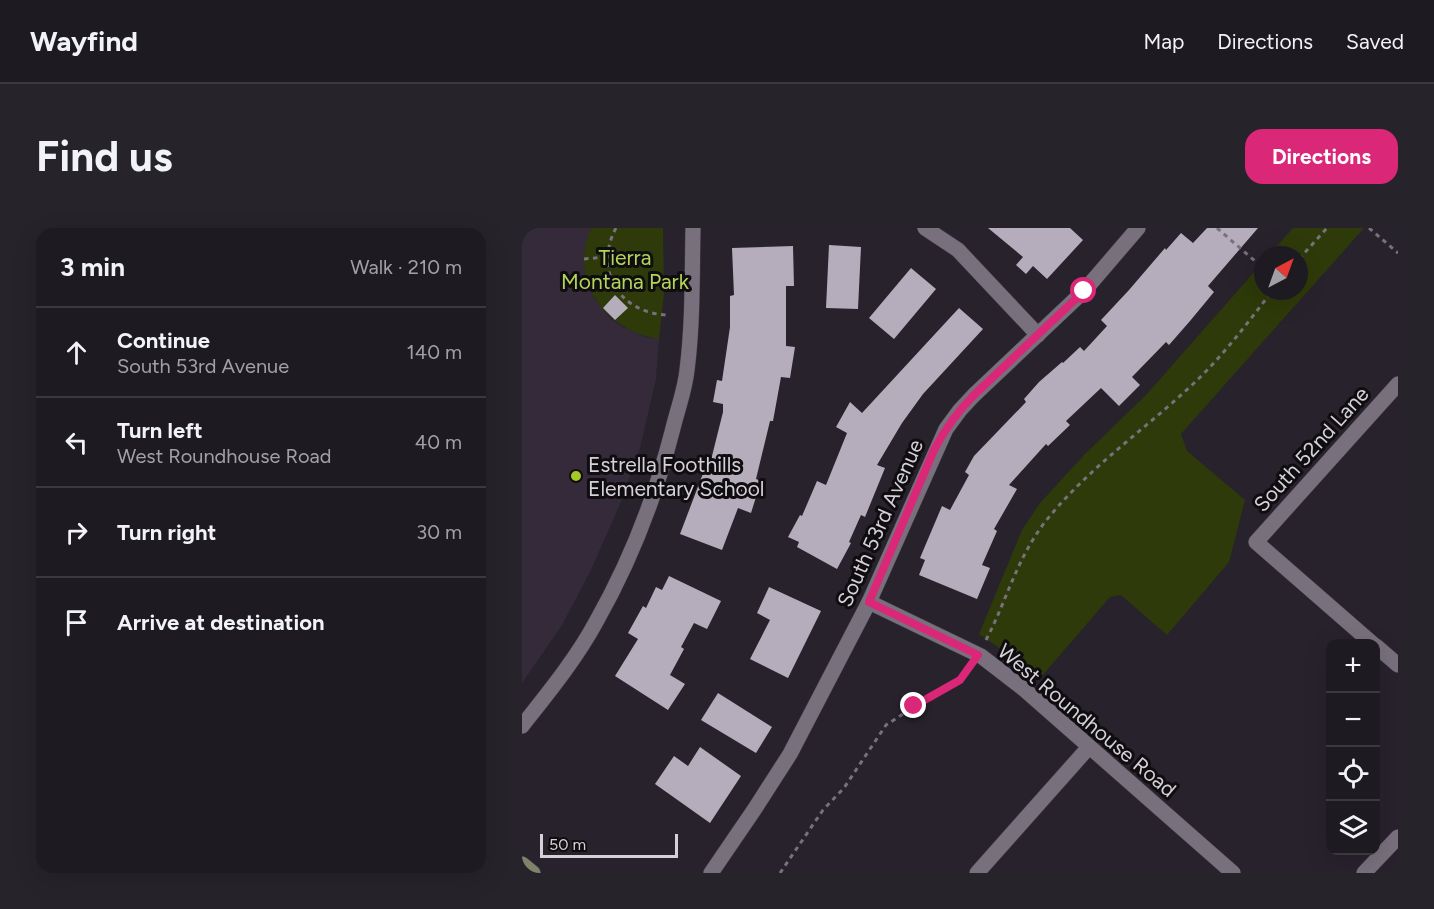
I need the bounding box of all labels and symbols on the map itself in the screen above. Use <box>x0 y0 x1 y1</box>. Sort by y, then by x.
park label: Tierra Montana Park <box>561 245 690 294</box>
north arrow <box>1254 246 1308 300</box>
route start <box>1070 277 1096 303</box>
street label: South 52nd Lane <box>1248 381 1374 517</box>
street label: South 53rd Avenue <box>832 435 928 611</box>
place label: Estrella Foothills Elementary School <box>588 452 764 501</box>
marker: Estrella Foothills Elementary School <box>569 469 583 483</box>
street label: West Roundhouse Road <box>993 638 1181 802</box>
route end <box>900 692 926 718</box>
scale bar <box>540 831 678 858</box>

